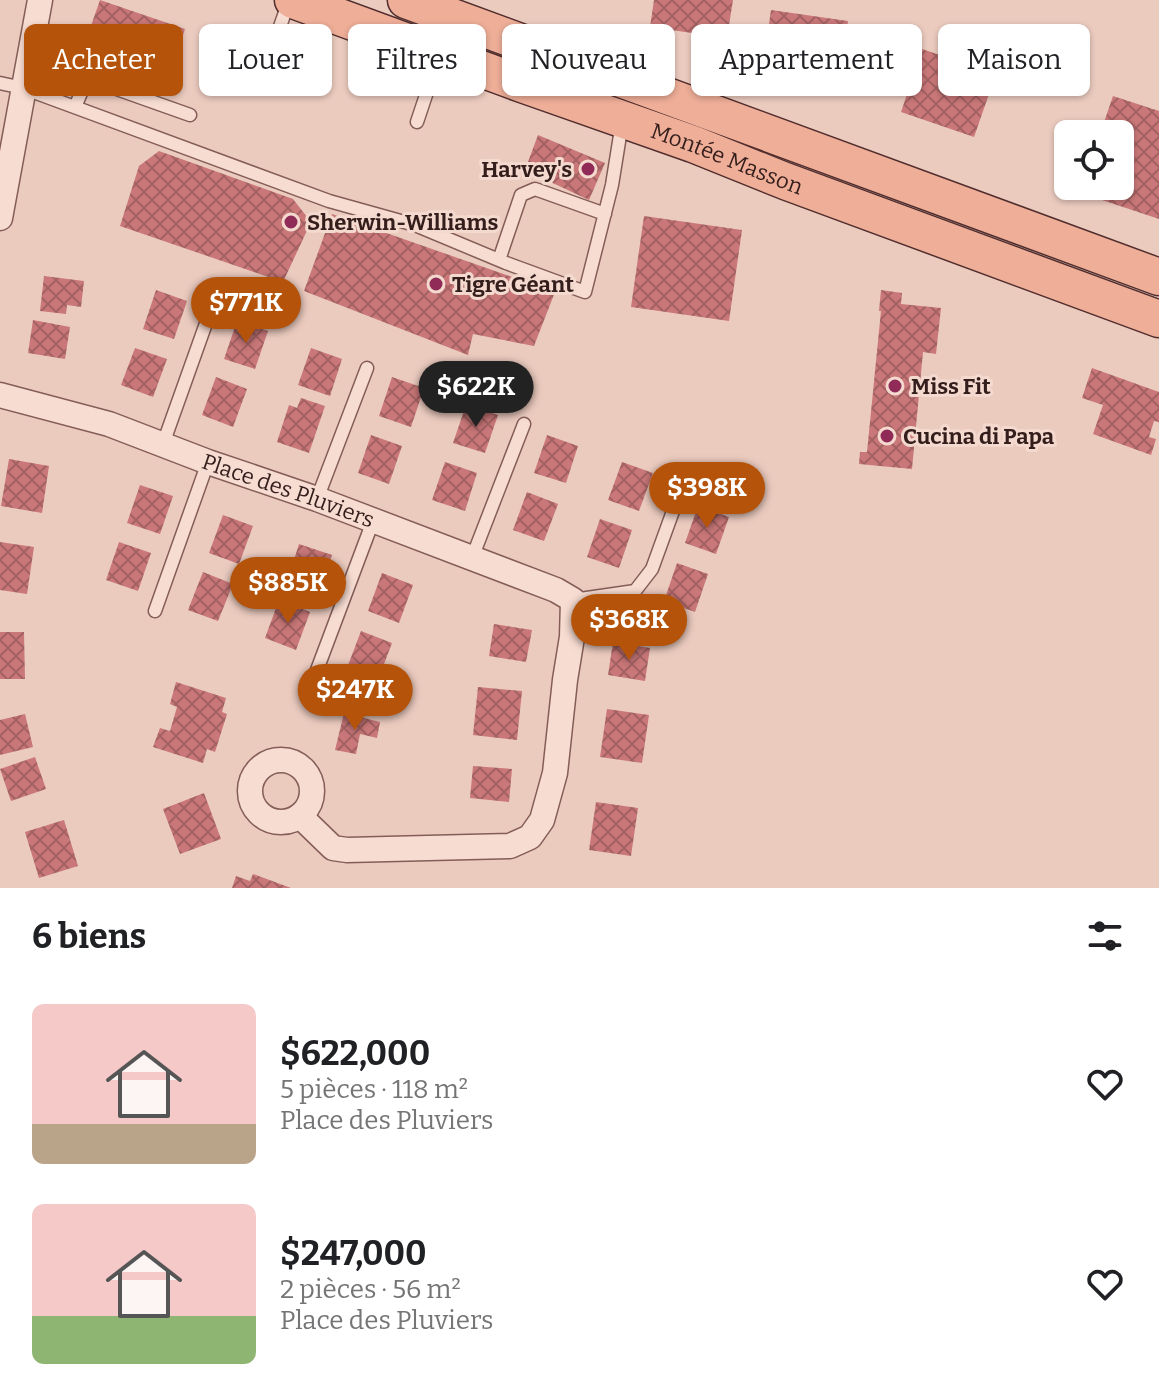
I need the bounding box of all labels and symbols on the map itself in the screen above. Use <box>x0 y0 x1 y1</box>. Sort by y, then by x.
street label: Montée Masson <box>647 117 807 200</box>
place label: Harvey's <box>481 156 572 183</box>
marker: Harvey's <box>579 160 597 178</box>
place label: Sherwin-Williams <box>307 209 498 236</box>
marker: Sherwin-Williams <box>282 213 300 231</box>
place label: Tigre Géant <box>452 271 574 298</box>
marker: Tigre Géant <box>427 275 445 293</box>
pin: $771K <box>190 277 302 345</box>
pin: $622K <box>420 361 532 429</box>
place label: Miss Fit <box>911 373 991 400</box>
marker: Miss Fit <box>886 377 904 395</box>
place label: Cucina di Papa <box>903 423 1055 450</box>
marker: Cucina di Papa <box>878 427 896 445</box>
street label: Place des Pluviers <box>199 448 378 533</box>
pin: $398K <box>651 462 763 530</box>
pin: $885K <box>232 557 344 625</box>
pin: $368K <box>573 594 685 662</box>
pin: $247K <box>299 664 411 732</box>

